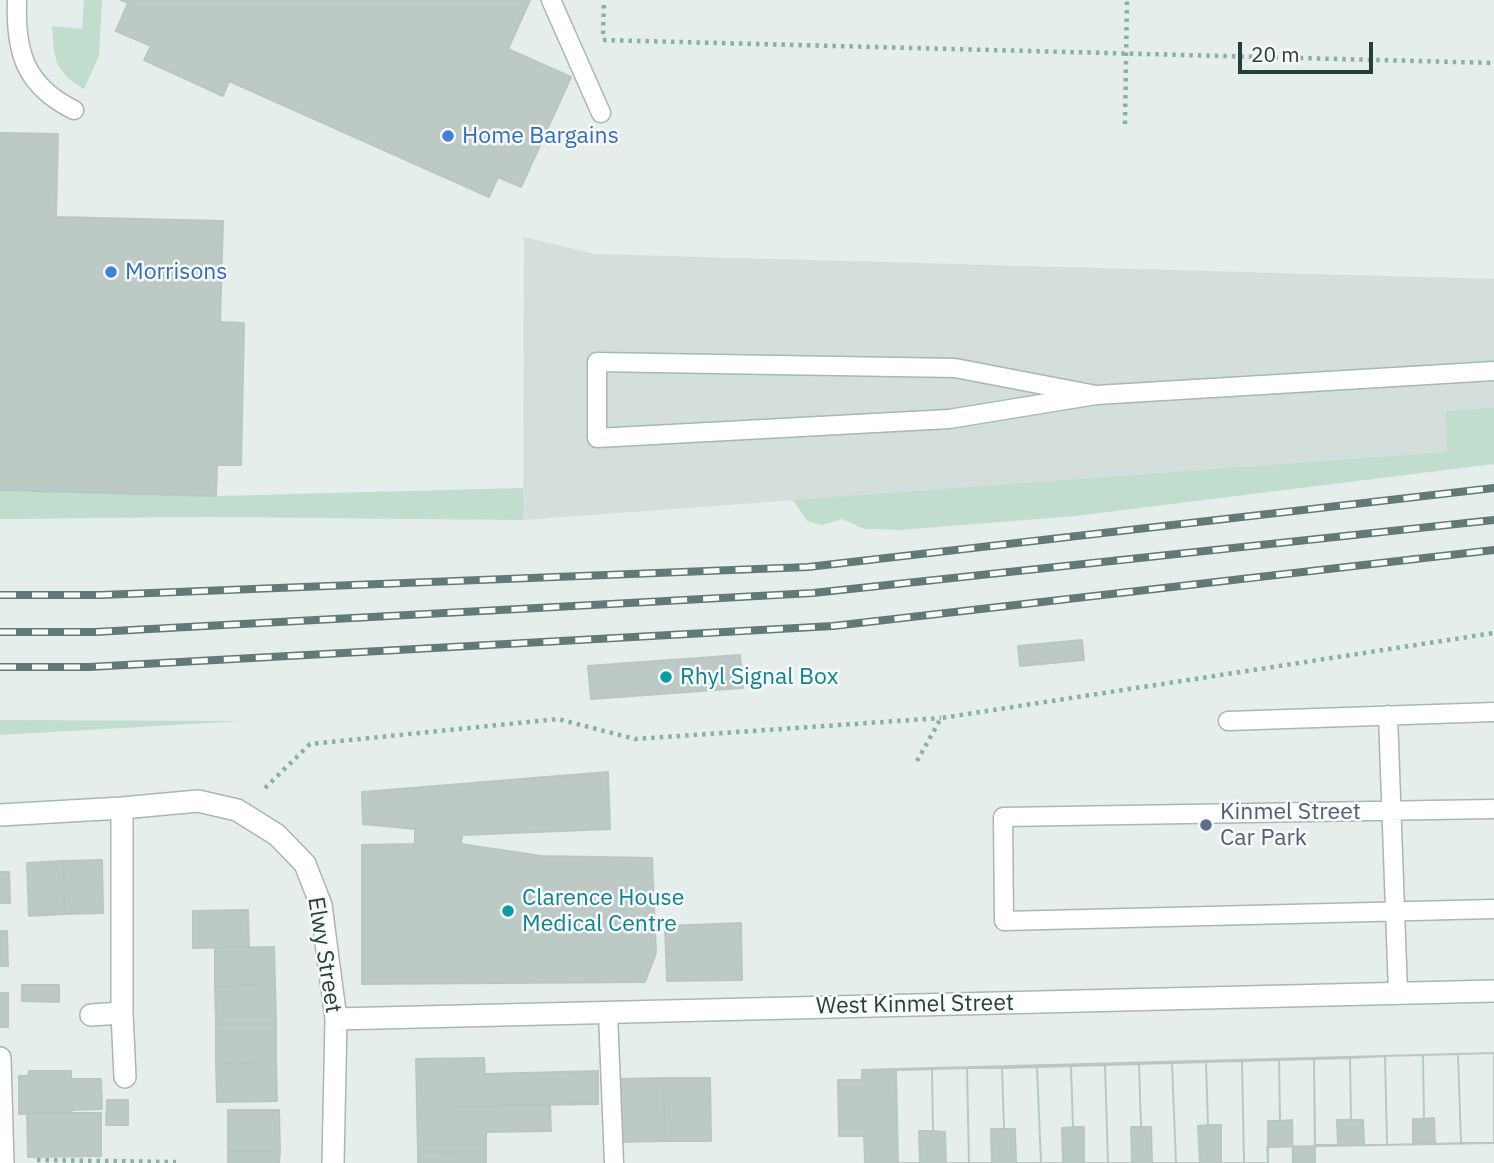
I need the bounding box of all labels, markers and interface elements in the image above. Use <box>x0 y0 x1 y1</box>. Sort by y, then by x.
scale bar <box>1242 28 1377 72</box>
text: 20 m <box>1251 40 1300 68</box>
place label: Home Bargains <box>462 122 619 150</box>
marker: Home Bargains <box>440 128 456 144</box>
place label: Morrisons <box>125 258 228 286</box>
marker: Morrisons <box>103 264 119 280</box>
place label: Rhyl Signal Box <box>680 663 838 691</box>
marker: Rhyl Signal Box <box>658 669 674 685</box>
place label: Kinmel Street Car Park <box>1220 798 1361 852</box>
marker: Kinmel Street Car Park <box>1198 817 1214 833</box>
place label: Clarence House Medical Centre <box>522 884 684 938</box>
street label: Elwy Street <box>301 895 347 1015</box>
marker: Clarence House Medical Centre <box>500 903 516 919</box>
street label: West Kinmel Street <box>816 989 1014 1021</box>

